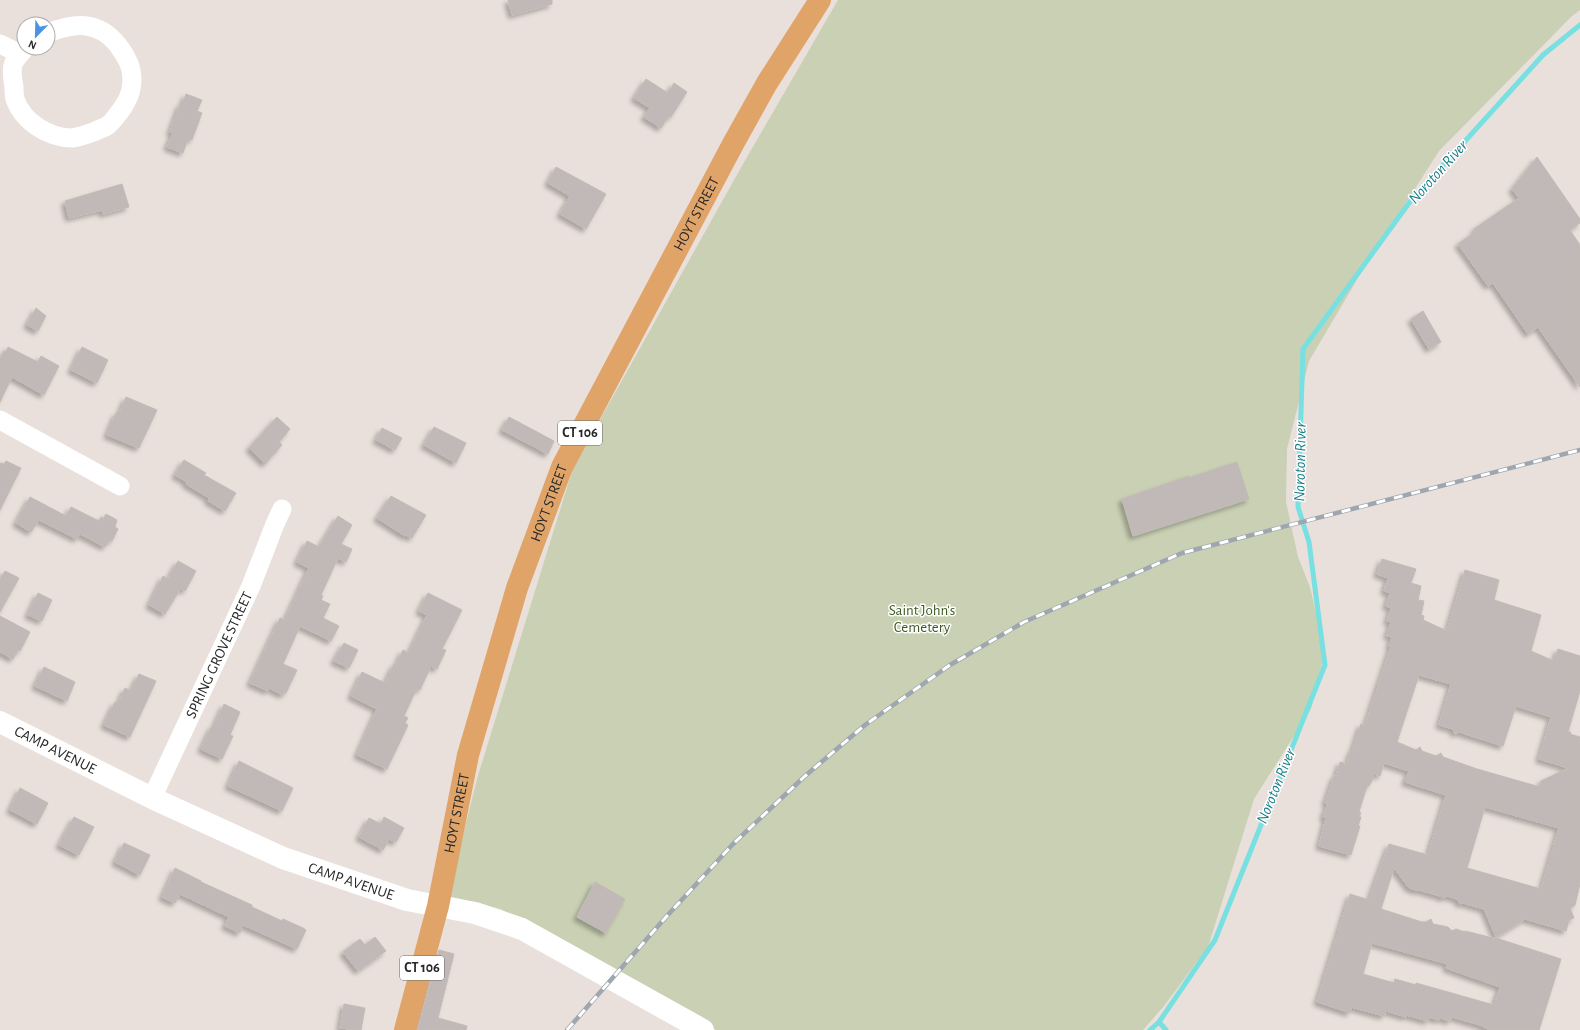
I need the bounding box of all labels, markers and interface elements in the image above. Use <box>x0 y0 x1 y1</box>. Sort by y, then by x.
north arrow <box>16 16 56 56</box>
text: N <box>27 38 38 51</box>
water label: Noroton River <box>1405 137 1471 207</box>
street label: HOYT STREET <box>670 174 722 253</box>
road number: CT 106 <box>558 421 602 445</box>
water label: Noroton River <box>1291 421 1309 502</box>
street label: HOYT STREET <box>527 462 570 544</box>
street label: SPRING GROVE STREET <box>183 589 255 720</box>
park label: Saint John's Cemetery <box>889 603 955 635</box>
street label: CAMP AVENUE <box>12 723 99 776</box>
water label: Noroton River <box>1254 745 1299 826</box>
street label: HOYT STREET <box>441 771 472 854</box>
street label: CAMP AVENUE <box>306 860 396 903</box>
road number: CT 106 <box>400 956 444 980</box>

